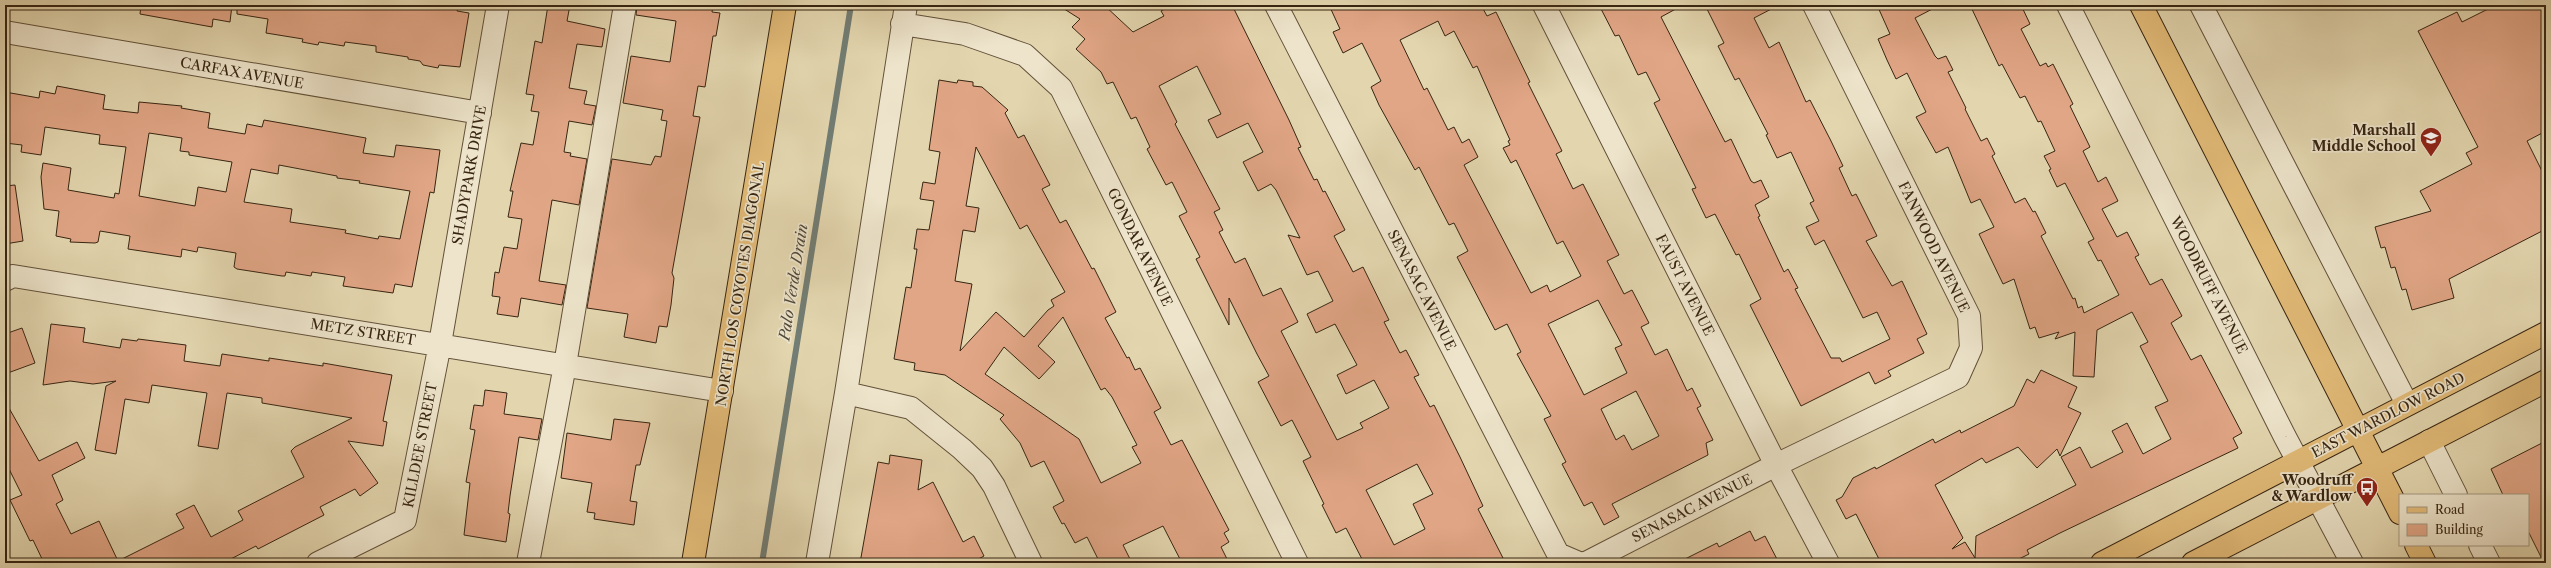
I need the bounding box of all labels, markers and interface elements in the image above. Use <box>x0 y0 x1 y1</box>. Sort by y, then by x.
street label: CARFAX AVENUE <box>179 53 305 93</box>
street label: SHADYPARK DRIVE <box>448 104 490 246</box>
place label: Marshall Middle School <box>2312 121 2416 155</box>
school or university icon: Marshall Middle School <box>2418 125 2444 158</box>
street label: NORTH LOS COYOTES DIAGONAL <box>712 160 768 408</box>
street label: FANWOOD AVENUE <box>1894 178 1974 316</box>
street label: GONDAR AVENUE <box>1104 185 1176 309</box>
street label: WOODRUFF AVENUE <box>2166 212 2252 357</box>
water label: Palo Verde Drain <box>774 222 812 343</box>
street label: SENASAC AVENUE <box>1384 227 1460 353</box>
street label: FAUST AVENUE <box>1652 231 1718 339</box>
street label: METZ STREET <box>309 315 417 349</box>
street label: EAST WARDLOW ROAD <box>2308 368 2468 462</box>
street label: KILLDEE STREET <box>399 380 441 509</box>
street label: SENASAC AVENUE <box>1629 470 1755 546</box>
place label: Woodruff & Wardlow <box>2271 471 2354 505</box>
bus stop icon: Woodruff & Wardlow <box>2354 475 2380 508</box>
legend <box>2399 494 2529 546</box>
text: Road <box>2435 502 2465 517</box>
text: Building <box>2435 522 2483 537</box>

